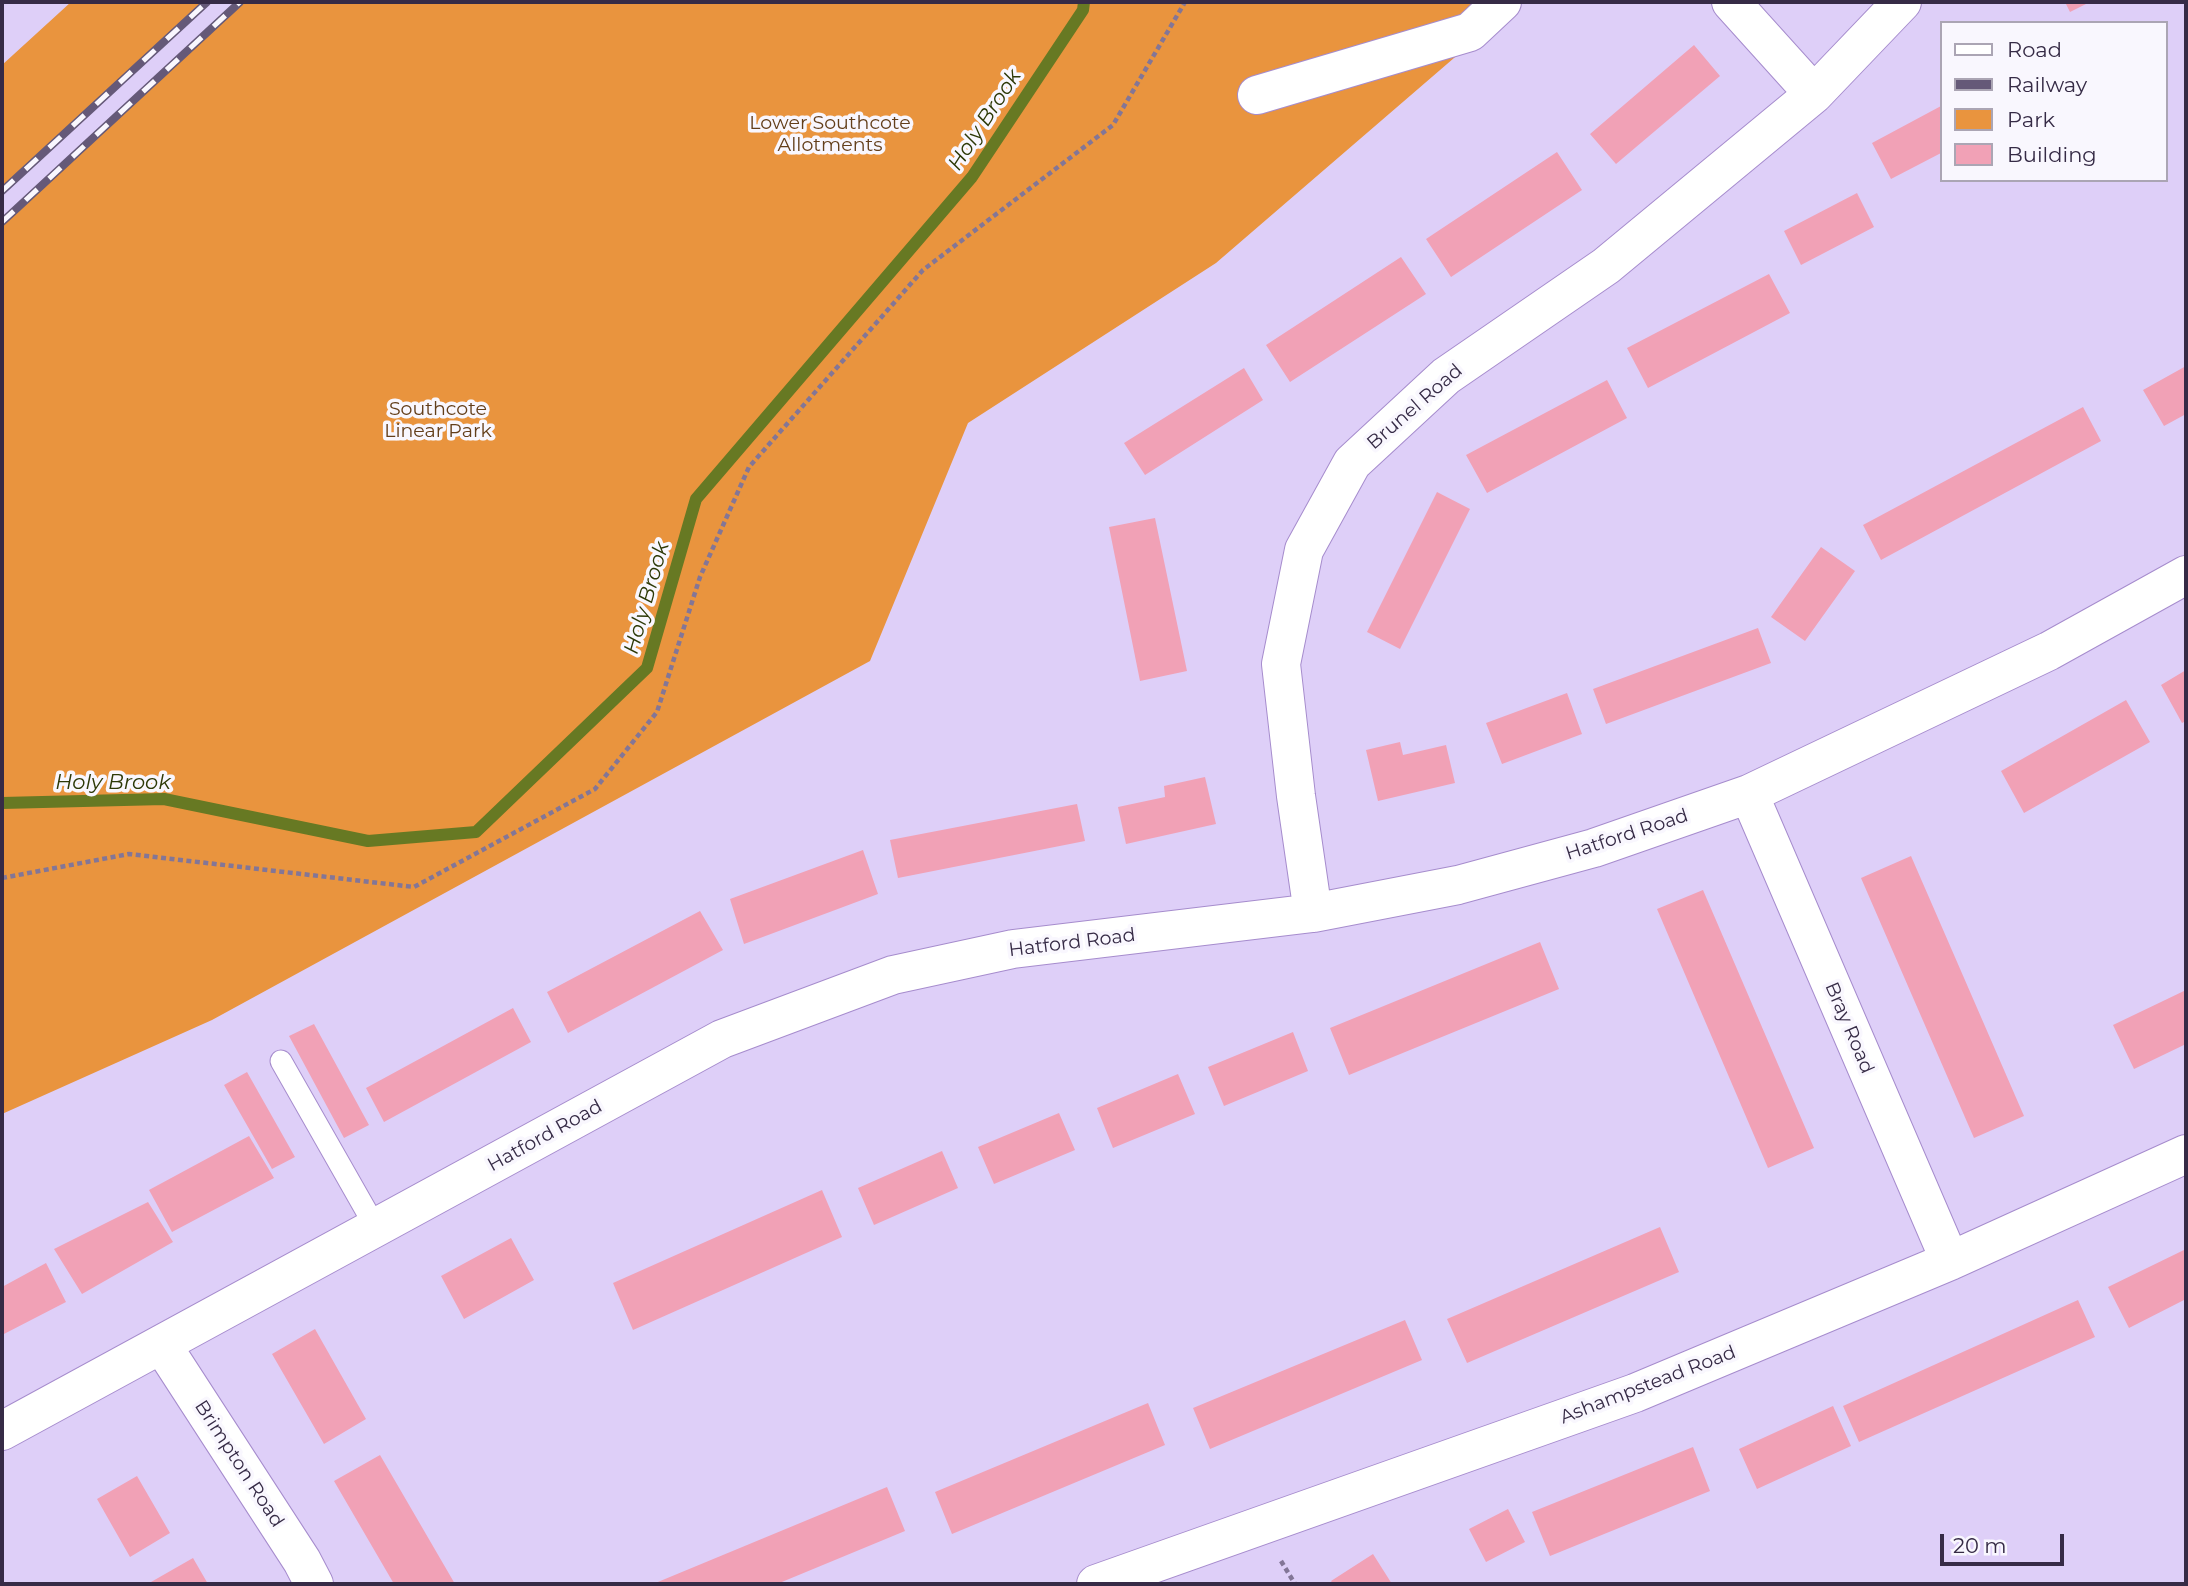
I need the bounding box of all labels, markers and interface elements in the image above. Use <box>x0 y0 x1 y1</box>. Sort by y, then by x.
legend <box>1940 21 2167 182</box>
text: Road <box>2007 37 2062 62</box>
water label: Holy Brook <box>943 65 1027 175</box>
text: Railway <box>2007 72 2087 97</box>
text: Park <box>2007 107 2055 132</box>
park label: Lower Southcote Allotments <box>749 112 911 156</box>
text: Building <box>2007 142 2097 167</box>
street label: Brunel Road <box>1363 359 1467 455</box>
park label: Southcote Linear Park <box>384 398 492 442</box>
water label: Holy Brook <box>619 539 675 657</box>
water label: Holy Brook <box>55 770 171 796</box>
street label: Hatford Road <box>1563 804 1691 866</box>
street label: Hatford Road <box>1007 924 1137 962</box>
street label: Bray Road <box>1820 979 1878 1077</box>
street label: Hatford Road <box>484 1095 606 1177</box>
street label: Ashampstead Road <box>1557 1341 1739 1429</box>
street label: Brimpton Road <box>189 1396 289 1532</box>
scale bar <box>1943 1520 2067 1564</box>
text: 20 m <box>1953 1533 2007 1558</box>

